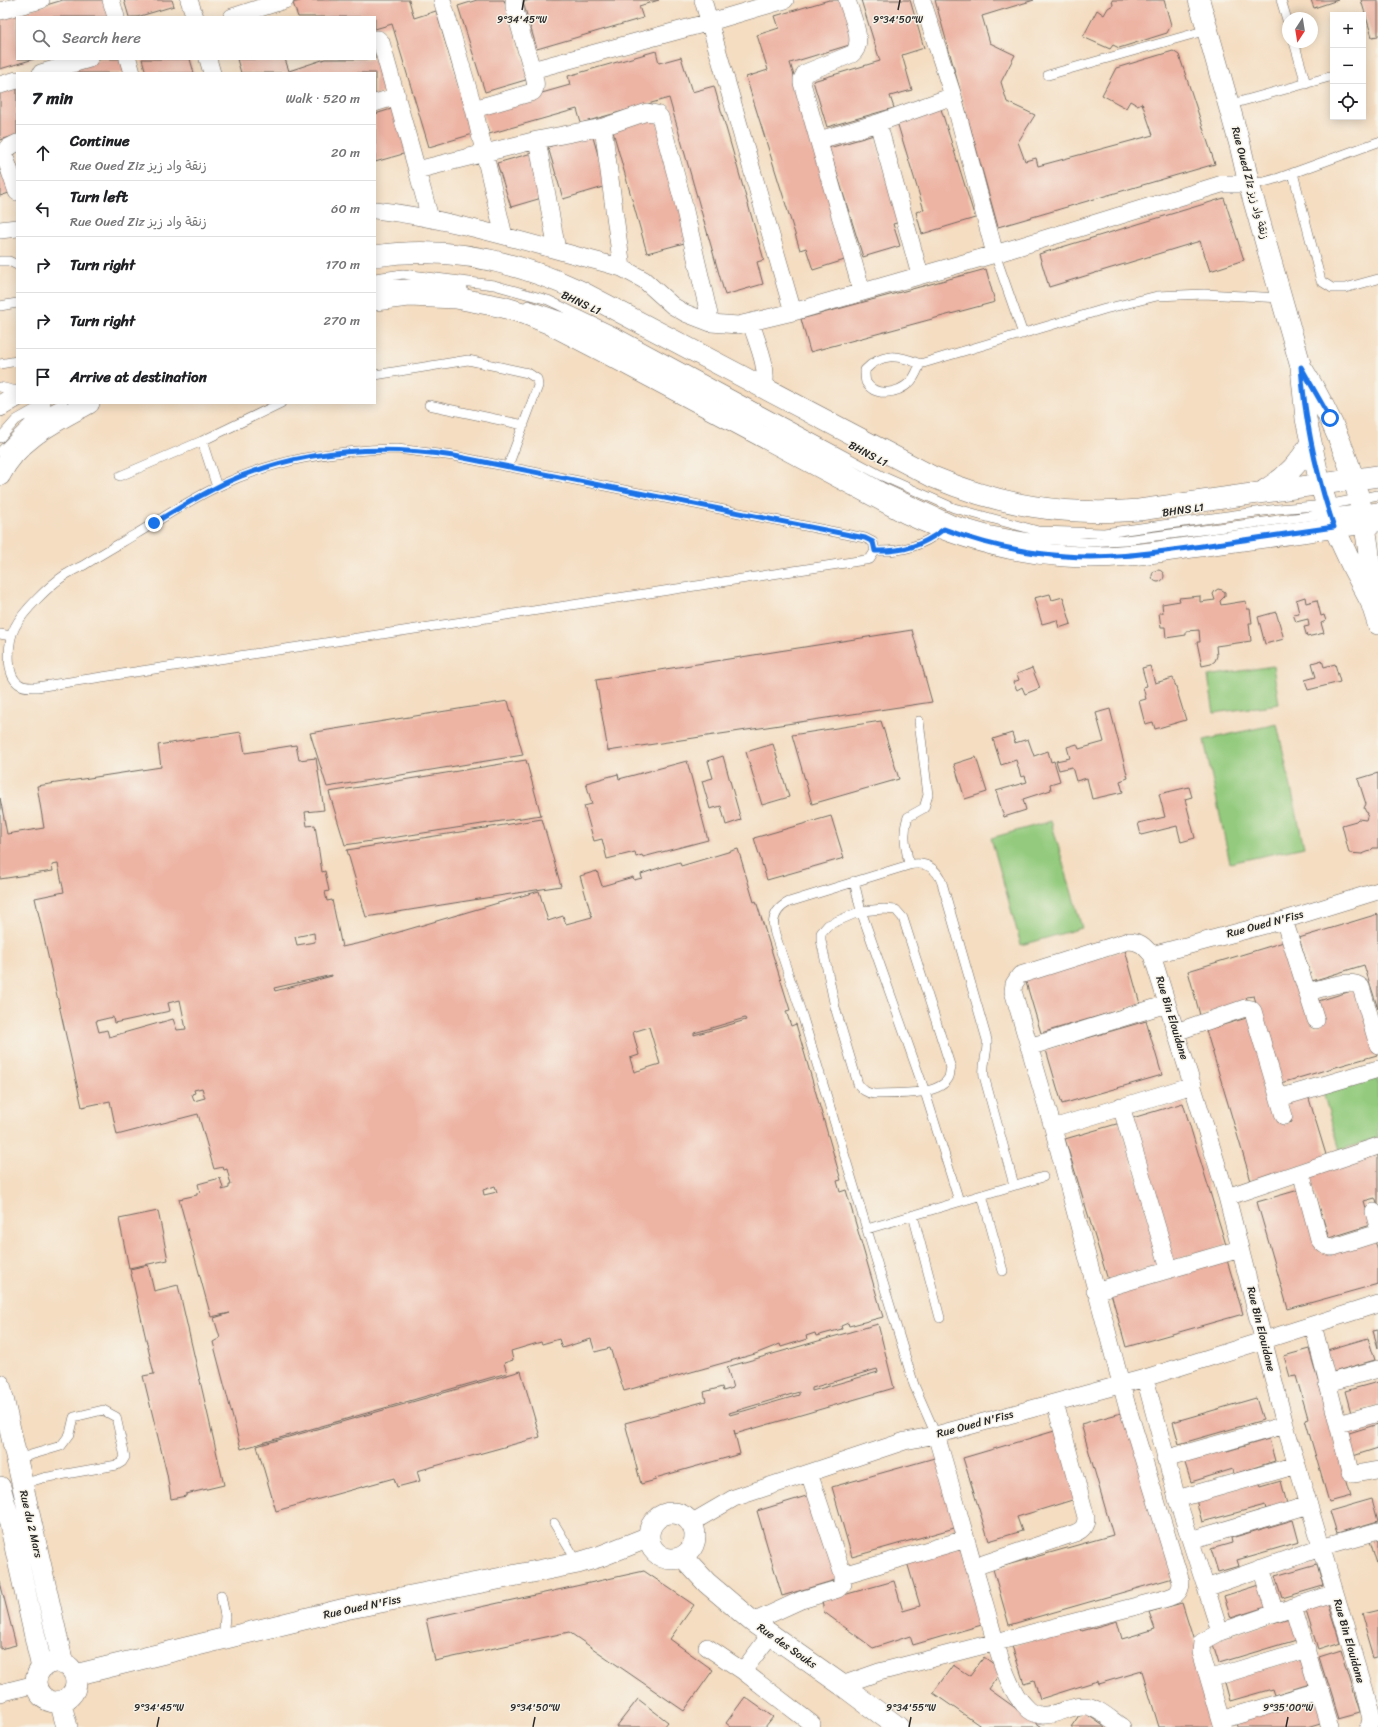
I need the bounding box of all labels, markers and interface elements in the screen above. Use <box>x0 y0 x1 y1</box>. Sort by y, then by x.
text: 9°34'45"W <box>497 11 547 29</box>
text: 9°34'50"W <box>873 11 923 29</box>
north arrow <box>1282 12 1318 48</box>
map controls <box>1330 12 1366 120</box>
button: + <box>1330 12 1366 48</box>
search box <box>16 16 376 60</box>
text: Search here <box>62 25 141 51</box>
icon: search <box>30 27 52 49</box>
button: − <box>1330 48 1366 84</box>
text: 7 min <box>32 83 73 113</box>
button: locate <box>1330 84 1366 120</box>
text: Walk · 520 m <box>286 87 360 110</box>
street label: Rue Oued Ziz زنقة واد زيز <box>1226 125 1274 241</box>
text: Continue <box>70 128 130 154</box>
text: 20 m <box>331 141 360 164</box>
icon: ahead <box>32 142 54 164</box>
text: Rue Oued Ziz زنقة واد زيز <box>70 154 207 177</box>
text: Turn left <box>70 184 128 210</box>
text: 60 m <box>331 197 360 220</box>
icon: left <box>32 198 54 220</box>
text: Rue Oued Ziz زنقة واد زيز <box>70 210 207 233</box>
text: Turn right <box>70 252 135 278</box>
text: 170 m <box>325 253 360 276</box>
icon: right <box>32 254 54 276</box>
street label: BHNS L1 <box>558 286 604 321</box>
text: Turn right <box>70 308 135 334</box>
text: 270 m <box>323 309 360 332</box>
icon: right <box>32 310 54 332</box>
text: Arrive at destination <box>70 364 207 390</box>
icon: arrive <box>32 366 54 388</box>
route start <box>1321 409 1339 427</box>
street label: BHNS L1 <box>845 436 891 472</box>
street label: BHNS L1 <box>1161 498 1205 522</box>
route end <box>145 514 163 532</box>
street label: Rue Oued N'Fiss <box>1224 905 1306 943</box>
street label: Rue Bin Elouidane <box>1150 974 1194 1063</box>
street label: Rue Bin Elouidane <box>1241 1285 1281 1374</box>
street label: Rue Oued N'Fiss <box>934 1405 1016 1443</box>
street label: Rue du 2 Mars <box>14 1488 48 1561</box>
street label: Rue Oued N'Fiss <box>321 1589 403 1624</box>
street label: Rue Bin Elouidane <box>1328 1597 1370 1686</box>
street label: Rue des Souks <box>753 1618 822 1674</box>
text: 9°34'45"W <box>134 1699 184 1717</box>
text: 9°34'50"W <box>510 1699 560 1717</box>
text: 9°34'55"W <box>886 1699 936 1717</box>
text: 9°35'00"W <box>1263 1699 1313 1717</box>

